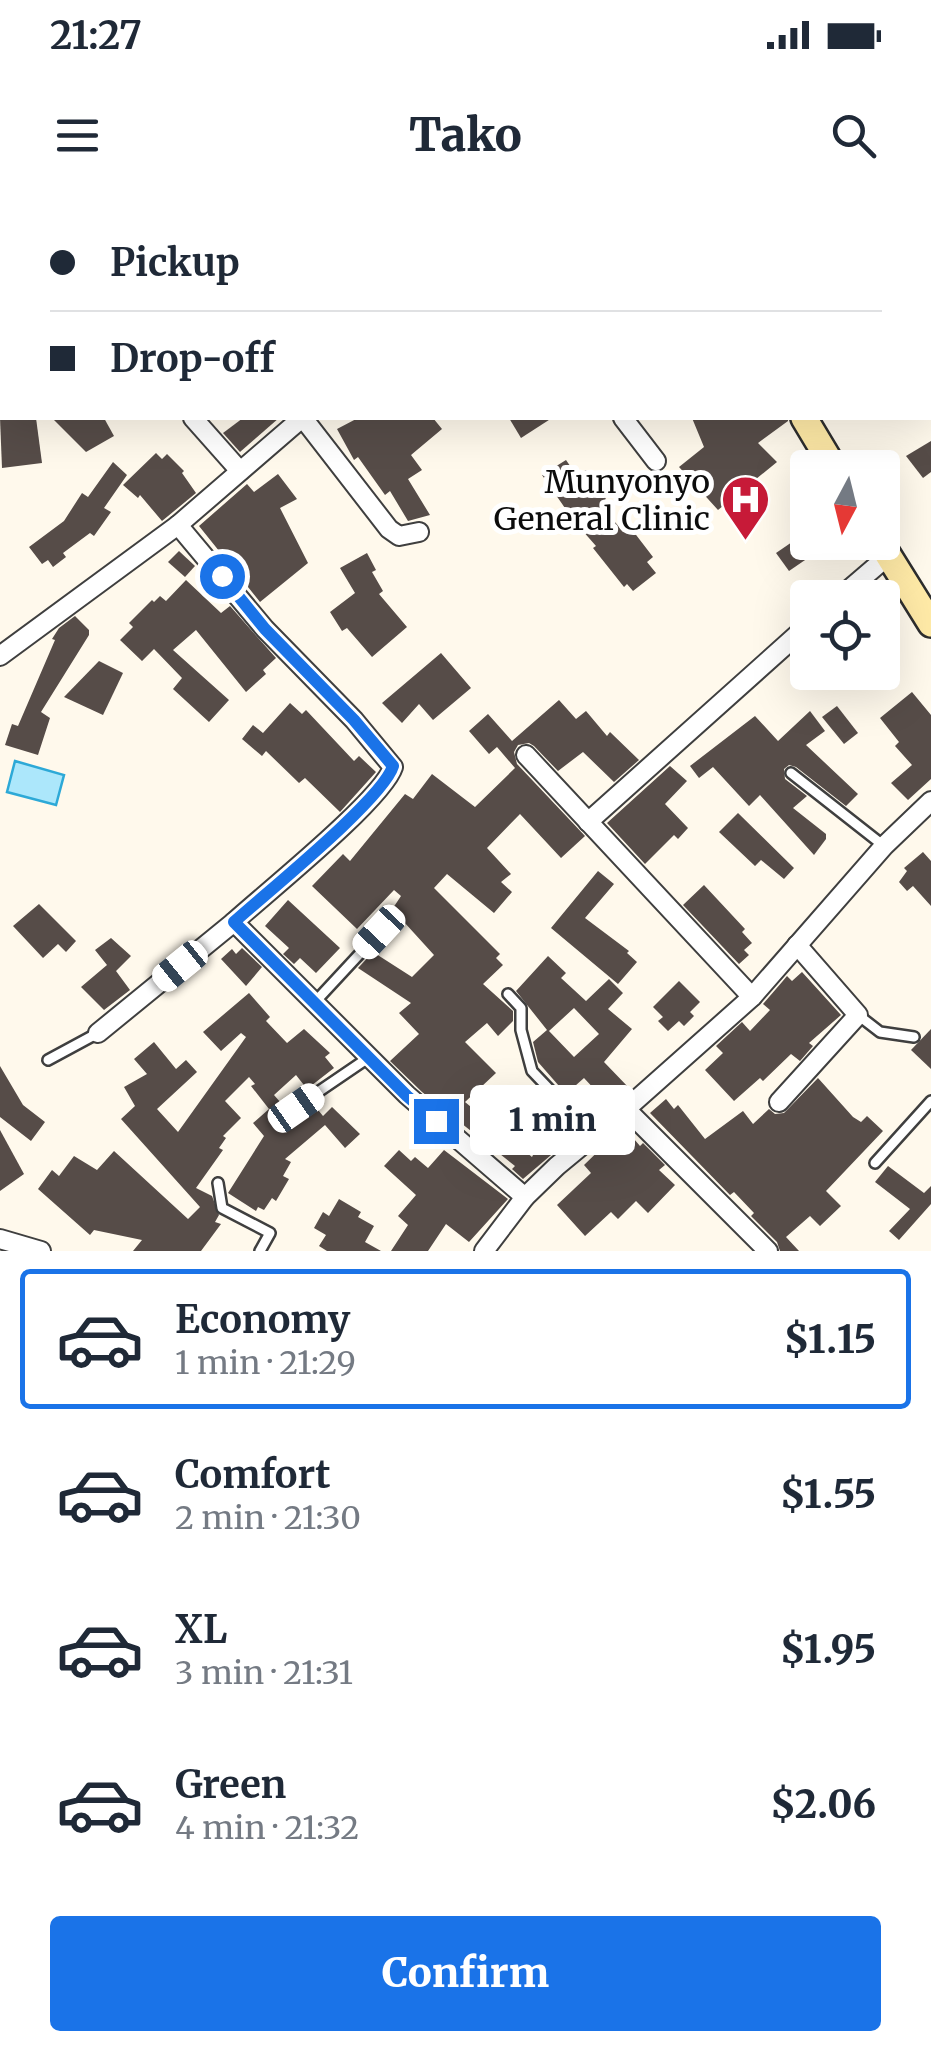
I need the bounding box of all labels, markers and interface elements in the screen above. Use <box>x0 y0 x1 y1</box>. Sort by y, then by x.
text: 21:27 <box>50 12 142 59</box>
text: Tako <box>409 107 522 163</box>
icon: menu <box>50 108 105 163</box>
icon: search <box>826 108 881 163</box>
text: Pickup <box>110 239 240 286</box>
text: Drop-off <box>110 335 275 382</box>
north arrow <box>790 450 900 560</box>
map controls <box>790 450 900 690</box>
place label: Munyonyo General Clinic <box>494 462 710 539</box>
hospital icon: Munyonyo General Clinic <box>719 474 771 542</box>
route start <box>200 554 245 599</box>
button: locate <box>790 580 900 690</box>
car <box>348 900 410 964</box>
car <box>147 935 213 997</box>
car <box>263 1079 329 1137</box>
callout: 1 min <box>471 1086 636 1156</box>
route end <box>414 1099 459 1144</box>
text: 1 min <box>509 1100 596 1140</box>
icon: car <box>55 1294 145 1384</box>
text: Economy <box>175 1296 350 1343</box>
text: $1.15 <box>784 1316 876 1363</box>
text: 1 min · 21:29 <box>175 1343 356 1383</box>
icon: car <box>55 1449 145 1539</box>
text: Comfort <box>175 1451 331 1498</box>
text: $1.55 <box>780 1471 876 1518</box>
text: 2 min · 21:30 <box>175 1498 361 1538</box>
icon: car <box>55 1604 145 1694</box>
text: XL <box>175 1606 227 1653</box>
text: $1.95 <box>780 1626 876 1673</box>
text: 3 min · 21:31 <box>175 1653 353 1693</box>
icon: car <box>55 1759 145 1849</box>
text: Green <box>175 1761 286 1808</box>
text: $2.06 <box>770 1781 876 1828</box>
text: 4 min · 21:32 <box>175 1808 359 1848</box>
button: Confirm <box>50 1916 881 2031</box>

